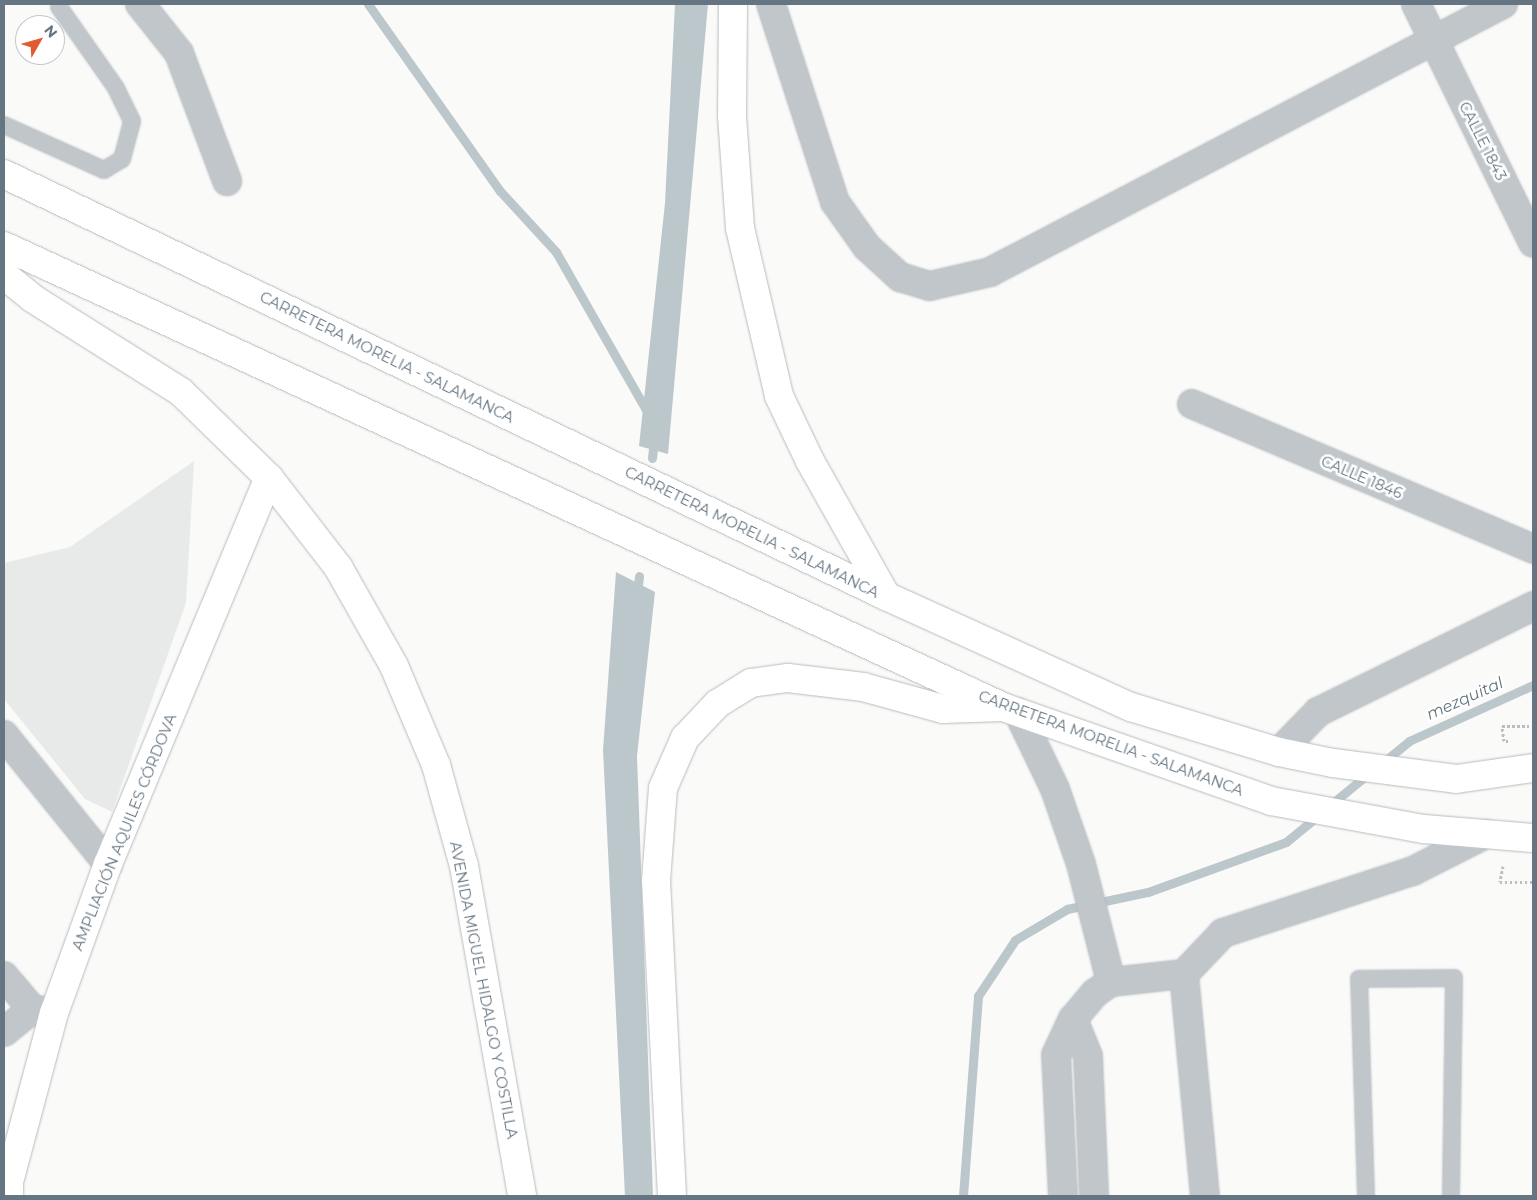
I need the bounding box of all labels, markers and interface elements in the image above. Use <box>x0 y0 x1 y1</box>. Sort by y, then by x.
north arrow <box>15 15 65 65</box>
text: N <box>40 21 62 41</box>
street label: CALLE 1843 <box>1455 99 1511 183</box>
street label: CARRETERA MORELIA - SALAMANCA <box>257 287 517 427</box>
street label: CALLE 1846 <box>1319 452 1405 502</box>
street label: CARRETERA MORELIA - SALAMANCA <box>622 462 882 602</box>
water label: mezquital <box>1424 674 1506 724</box>
street label: CARRETERA MORELIA - SALAMANCA <box>976 687 1246 799</box>
street label: AMPLIACIÓN AQUILES CÓRDOVA <box>68 711 180 953</box>
street label: AVENIDA MIGUEL HIDALGO Y COSTILLA <box>446 840 522 1140</box>

